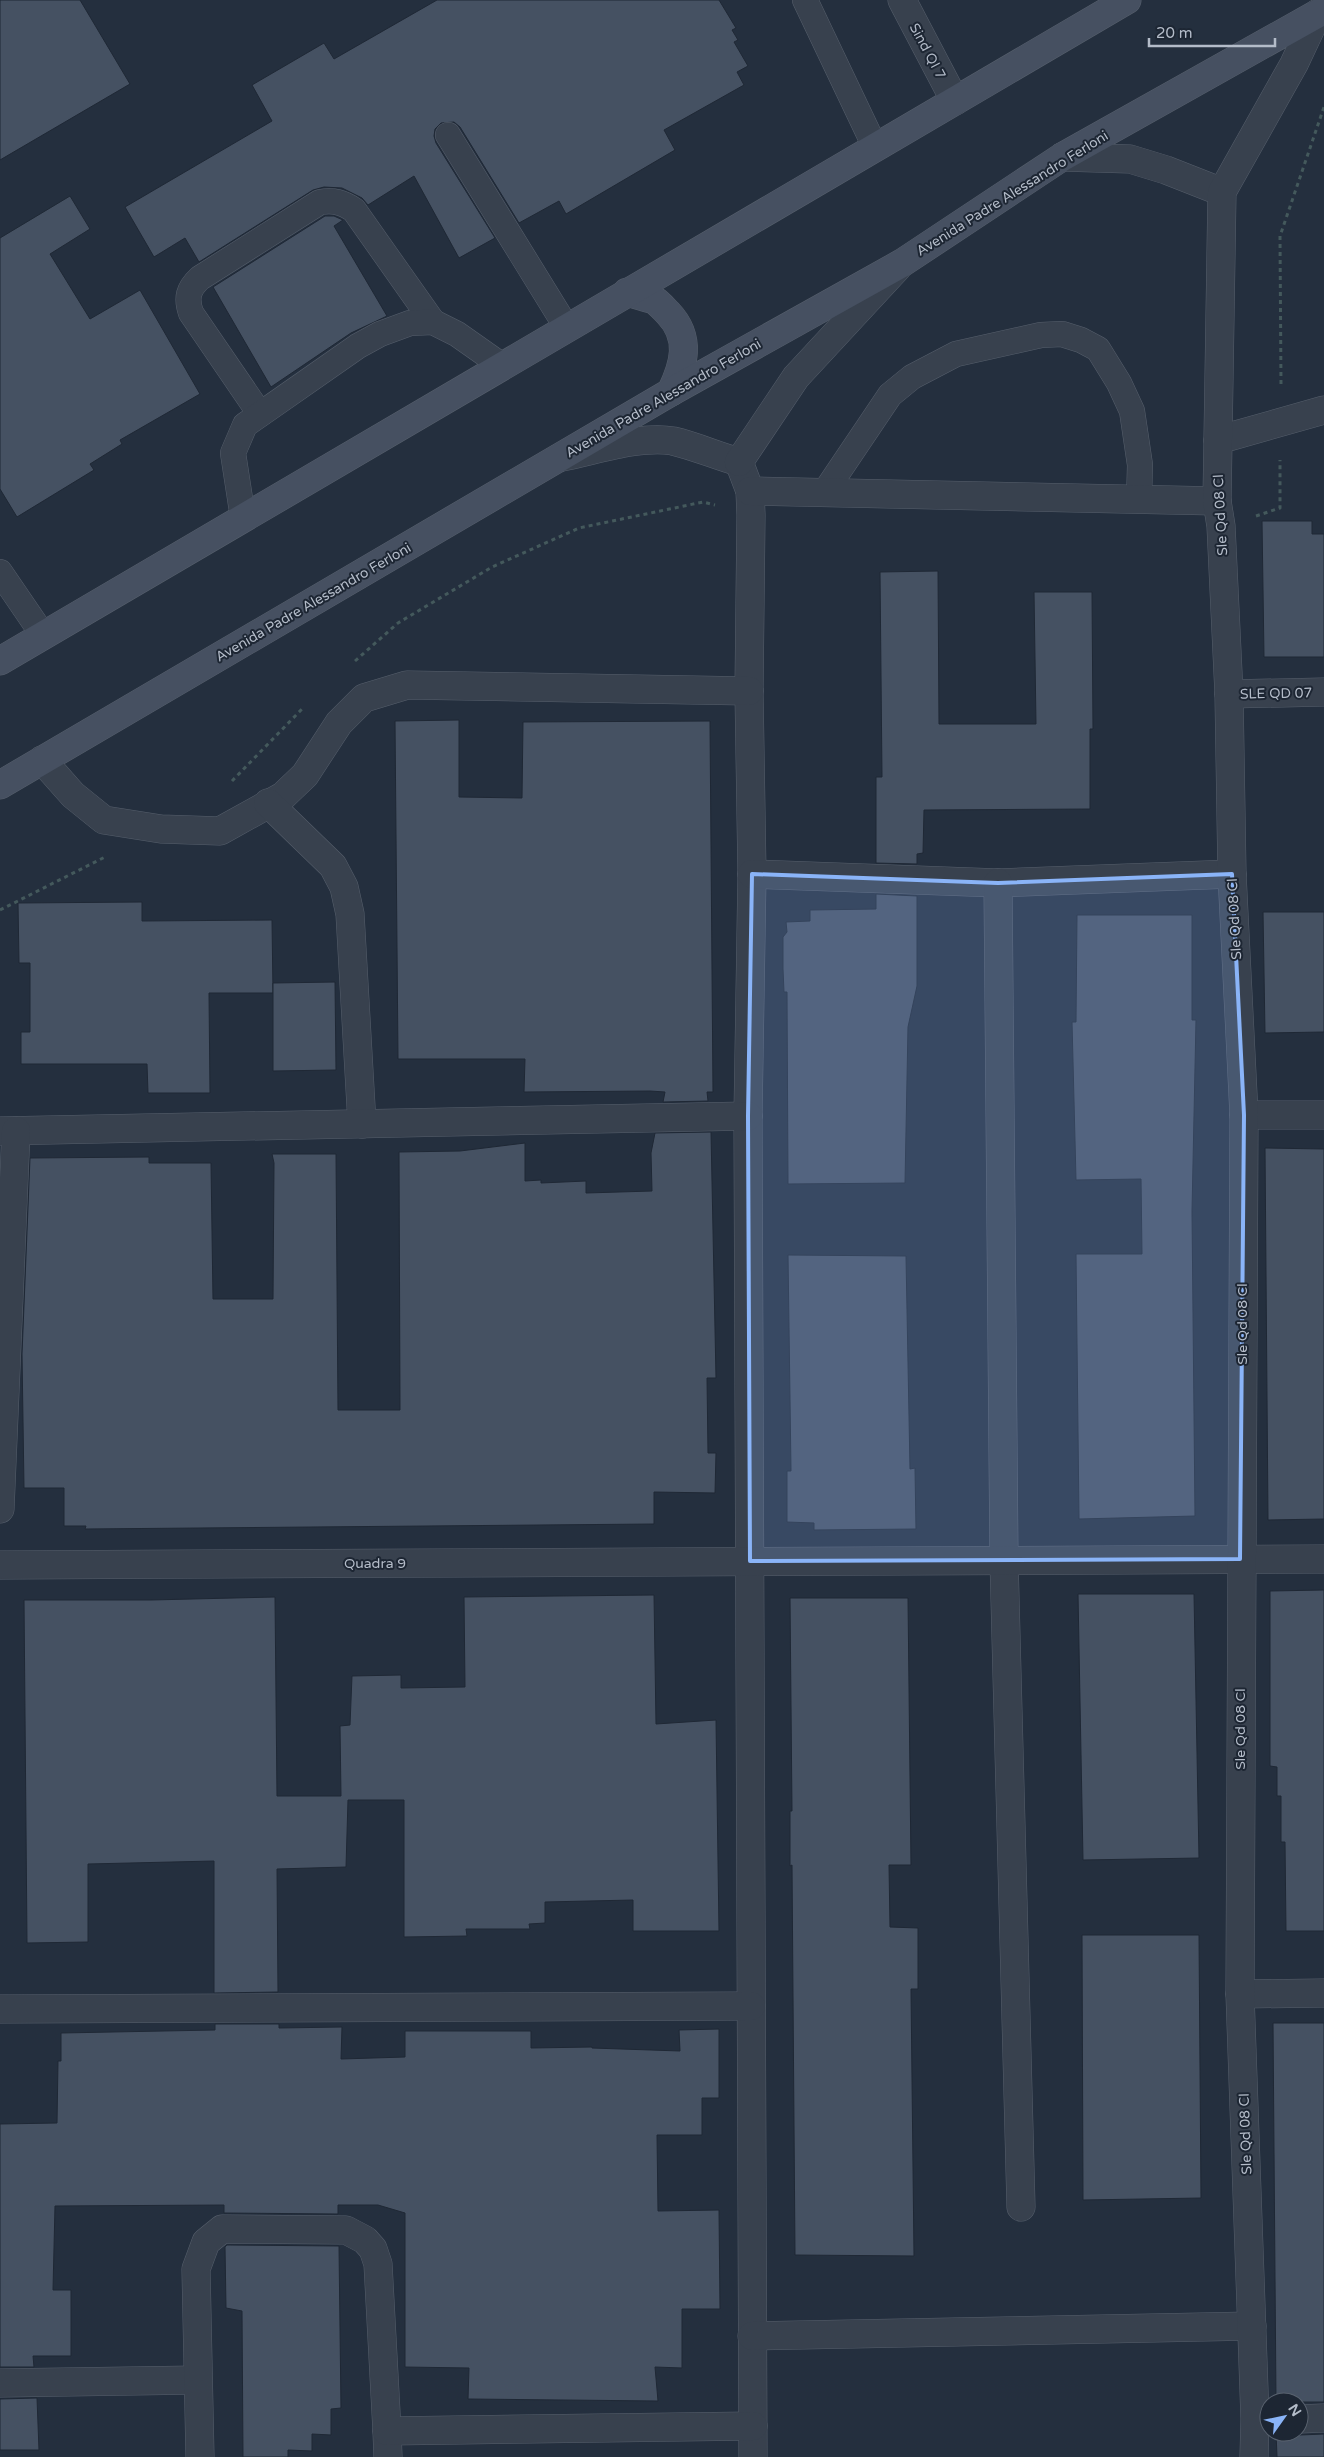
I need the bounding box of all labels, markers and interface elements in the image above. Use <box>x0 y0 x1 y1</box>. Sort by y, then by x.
scale bar <box>1149 15 1275 47</box>
street label: Sind QI 7 <box>906 20 949 82</box>
text: 20 m <box>1156 24 1193 42</box>
street label: Avenida Padre Alessandro Ferloni <box>913 127 1111 260</box>
street label: Avenida Padre Alessandro Ferloni <box>562 335 764 462</box>
street label: Sle Qd 08 Cl <box>1210 474 1231 556</box>
street label: Avenida Padre Alessandro Ferloni <box>212 539 414 666</box>
street label: SLE QD 07 <box>1240 684 1312 703</box>
street label: Sle Qd 08 Cl <box>1224 878 1245 960</box>
street label: Sle Qd 08 Cl <box>1234 1283 1251 1365</box>
street label: Quadra 9 <box>344 1555 406 1572</box>
street label: Sle Qd 08 Cl <box>1232 1688 1249 1770</box>
street label: Sle Qd 08 Cl <box>1236 2093 1255 2175</box>
north arrow <box>1259 2392 1309 2442</box>
text: N <box>1284 2401 1305 2420</box>

